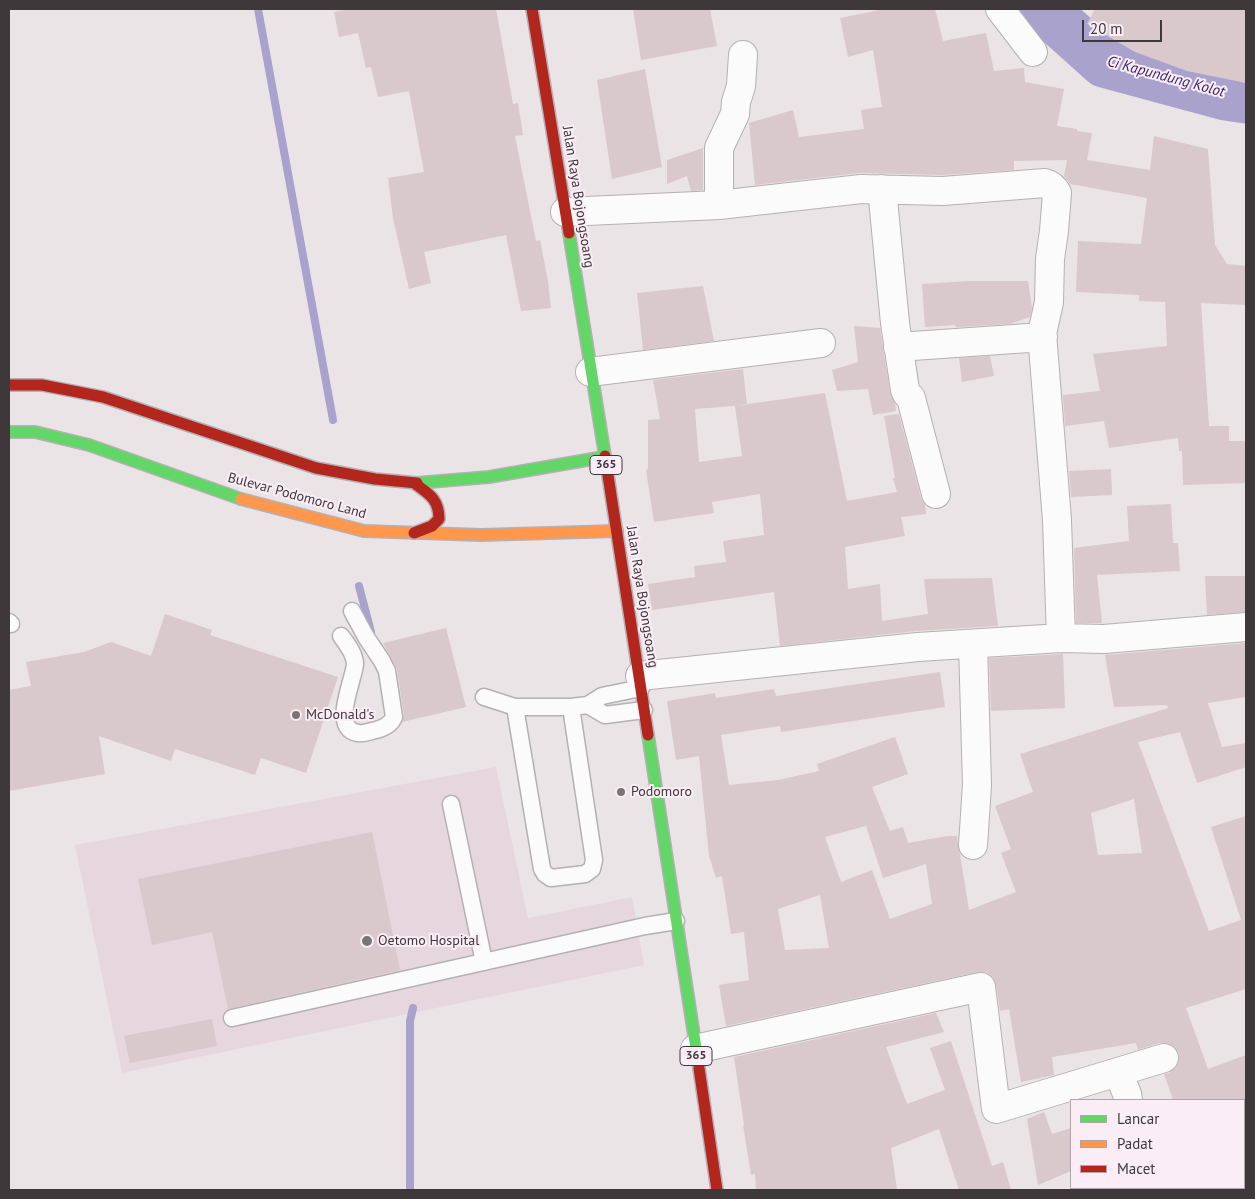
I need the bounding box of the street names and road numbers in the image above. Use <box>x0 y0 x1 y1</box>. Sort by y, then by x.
street label: Jalan Raya Bojongsoang <box>558 125 598 269</box>
road number: 365 <box>590 456 622 474</box>
street label: Bulevar Podomoro Land <box>226 469 368 523</box>
street label: Jalan Raya Bojongsoang <box>622 525 662 669</box>
road number: 365 <box>680 1046 712 1066</box>

